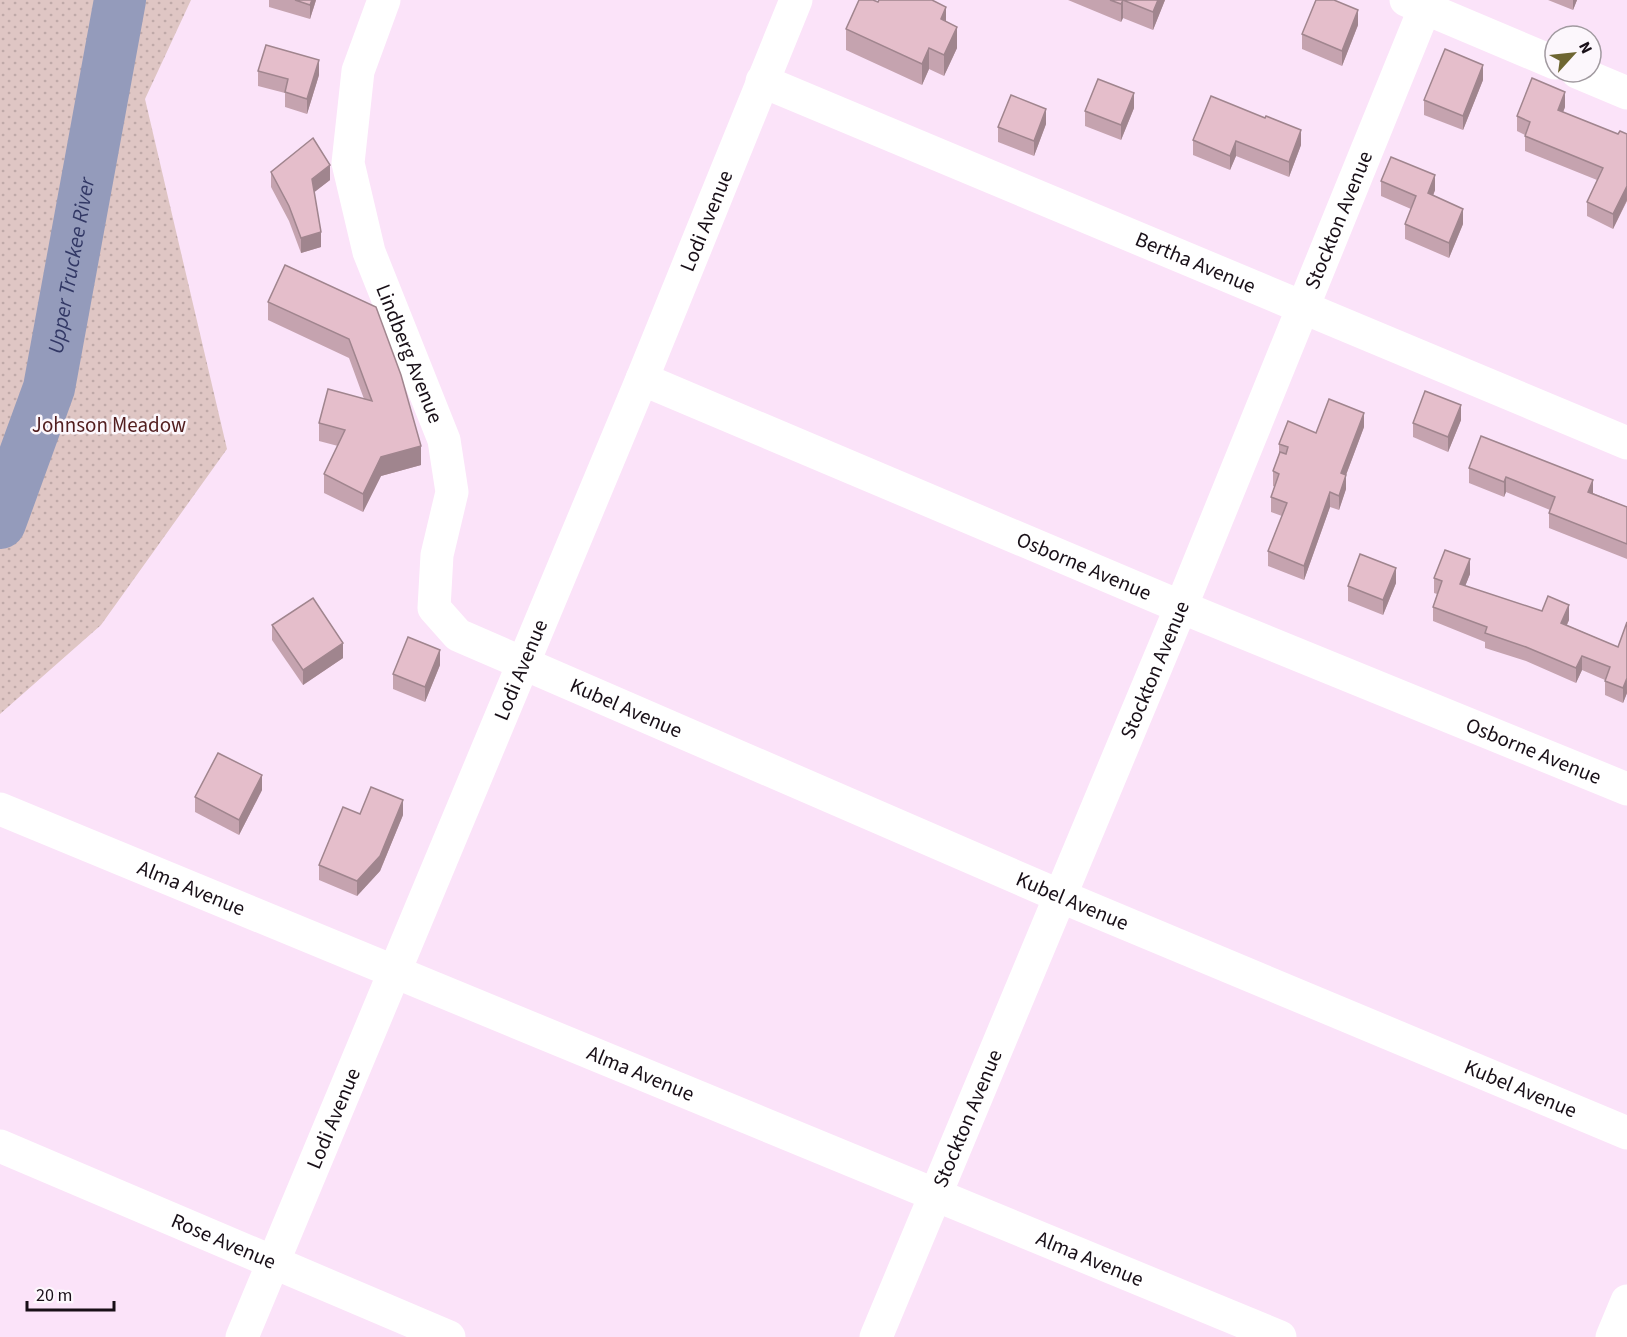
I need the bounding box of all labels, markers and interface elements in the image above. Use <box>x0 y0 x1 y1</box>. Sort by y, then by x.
north arrow <box>1543 24 1603 84</box>
text: N <box>1573 38 1598 57</box>
street label: Stockton Avenue <box>1297 146 1380 294</box>
street label: Lodi Avenue <box>672 165 740 276</box>
water label: Upper Truckee River <box>40 173 103 356</box>
street label: Bertha Avenue <box>1131 224 1260 301</box>
street label: Lindberg Avenue <box>368 280 451 428</box>
park label: Johnson Meadow <box>32 410 186 440</box>
street label: Osborne Avenue <box>1012 524 1156 608</box>
street label: Stockton Avenue <box>1113 596 1197 744</box>
street label: Lodi Avenue <box>486 615 555 725</box>
street label: Kubel Avenue <box>565 670 687 746</box>
street label: Osborne Avenue <box>1461 710 1606 792</box>
street label: Alma Avenue <box>133 852 250 923</box>
street label: Kubel Avenue <box>1011 864 1133 938</box>
street label: Alma Avenue <box>582 1038 699 1109</box>
street label: Stockton Avenue <box>925 1045 1010 1192</box>
street label: Kubel Avenue <box>1460 1052 1582 1125</box>
street label: Lodi Avenue <box>299 1063 368 1174</box>
street label: Rose Avenue <box>167 1206 281 1277</box>
street label: Alma Avenue <box>1032 1223 1148 1294</box>
scale bar <box>27 1274 114 1312</box>
text: 20 m <box>36 1283 72 1308</box>

